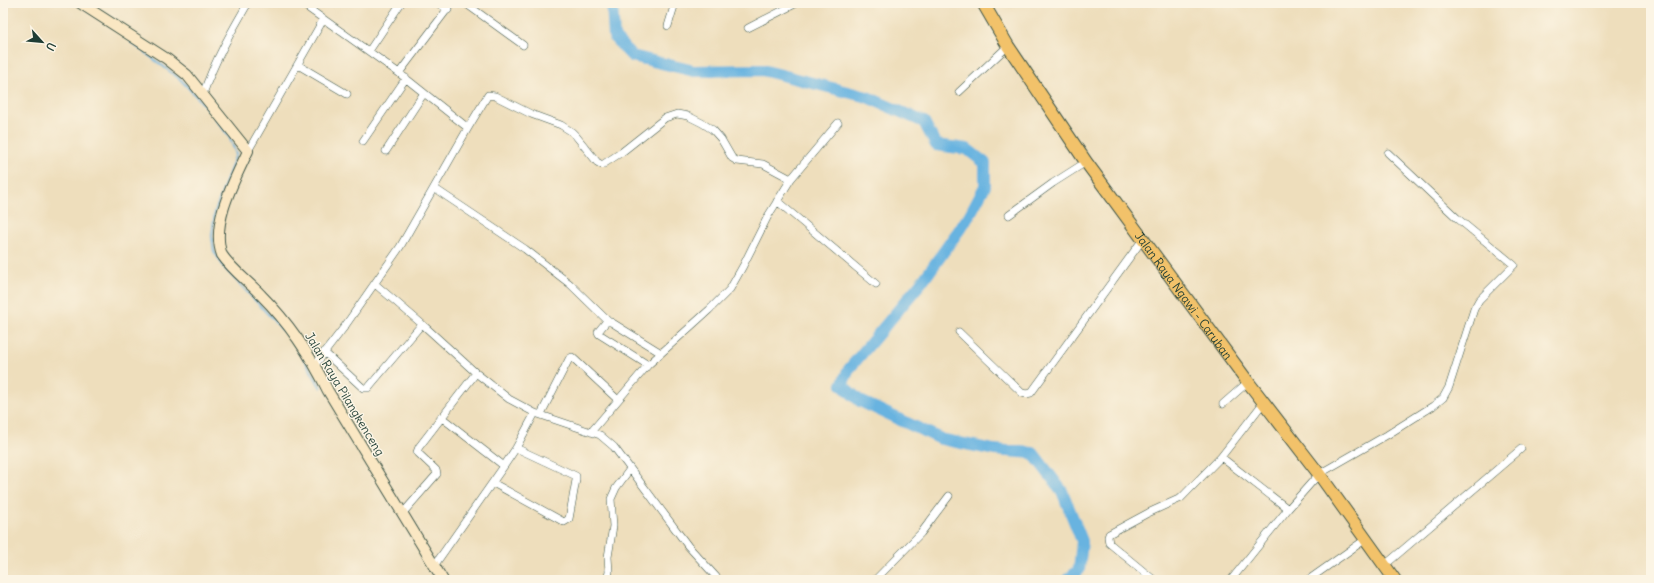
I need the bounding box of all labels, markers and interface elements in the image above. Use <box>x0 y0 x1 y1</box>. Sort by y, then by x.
north arrow <box>22 22 62 62</box>
text: U <box>43 40 59 53</box>
street label: Jalan Raya Ngawi - Caruban <box>1132 228 1236 362</box>
street label: Jalan Raya Pilangkenceng <box>302 329 388 459</box>

